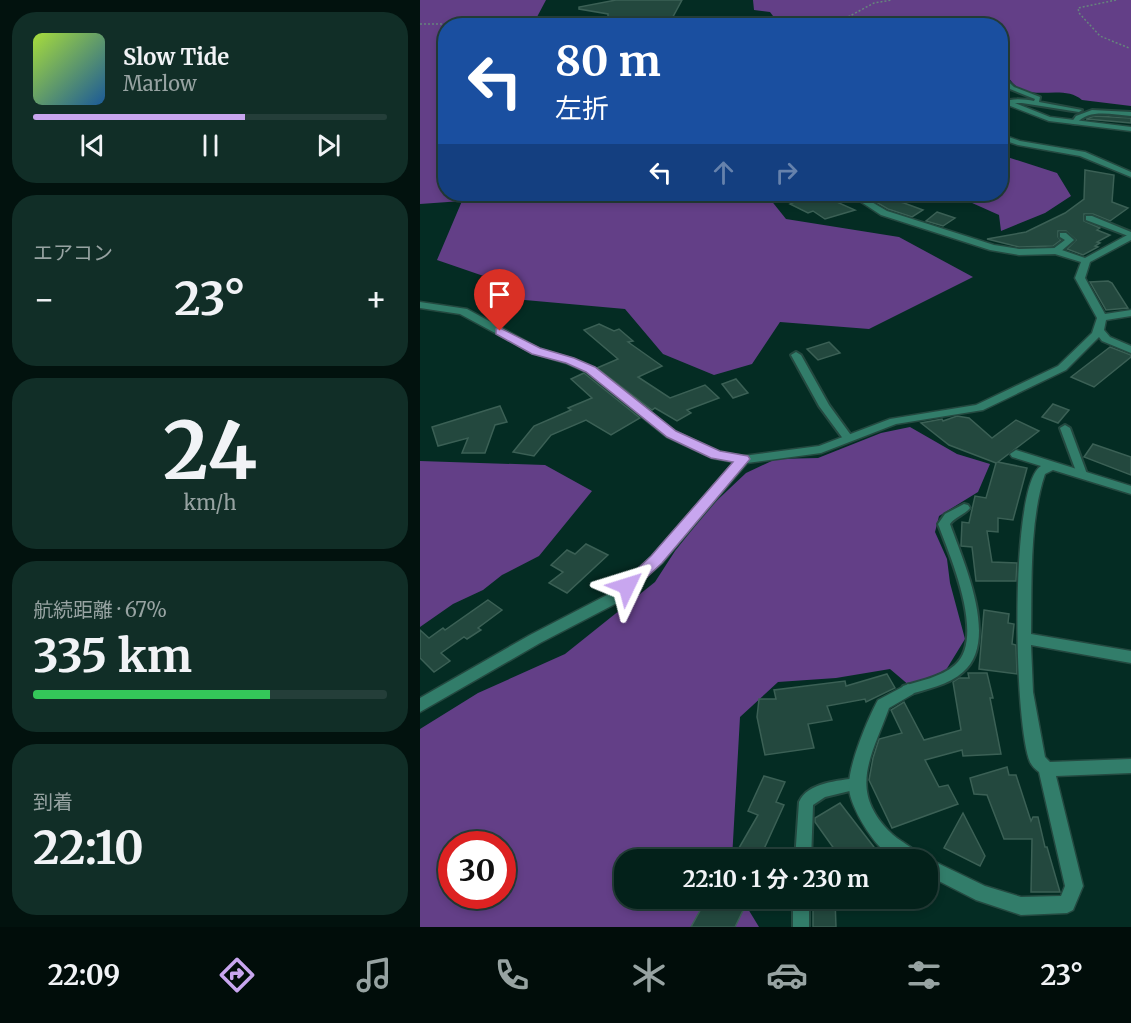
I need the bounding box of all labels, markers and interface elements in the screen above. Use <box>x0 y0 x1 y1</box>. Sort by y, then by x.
text: 80 m <box>555 35 661 87</box>
icon: left <box>456 42 534 120</box>
text: Slow Tide <box>123 43 229 71</box>
text: Marlow <box>123 71 197 96</box>
text: 左折 <box>555 91 609 125</box>
icon: previous <box>76 129 109 162</box>
icon: pause <box>194 129 227 162</box>
icon: next <box>312 129 345 162</box>
icon: left <box>644 156 677 189</box>
icon: ahead <box>707 156 740 189</box>
icon: right <box>770 156 803 189</box>
text: エアコン <box>33 240 113 265</box>
pin <box>474 269 525 331</box>
text: 23° <box>174 271 246 327</box>
icon: arrive <box>483 278 516 311</box>
text: − <box>33 279 55 320</box>
text: + <box>365 279 387 320</box>
text: 24 <box>163 402 257 500</box>
text: km/h <box>184 490 236 515</box>
position arrow <box>595 554 659 618</box>
text: 航続距離 · 67% <box>33 597 167 622</box>
text: 335 km <box>33 628 192 684</box>
text: 到着 <box>33 789 73 814</box>
text: 22:10 <box>33 820 144 876</box>
speed limit sign: 30 <box>438 831 516 909</box>
text: 22:10 · 1 分 · 230 m <box>683 865 869 893</box>
icon: directions <box>216 954 258 996</box>
icon: music <box>353 954 395 996</box>
icon: phone <box>491 954 533 996</box>
icon: climate <box>628 954 670 996</box>
icon: car <box>766 954 808 996</box>
icon: filters <box>903 954 945 996</box>
text: 22:09 <box>48 958 120 992</box>
text: 23° <box>1040 958 1083 992</box>

